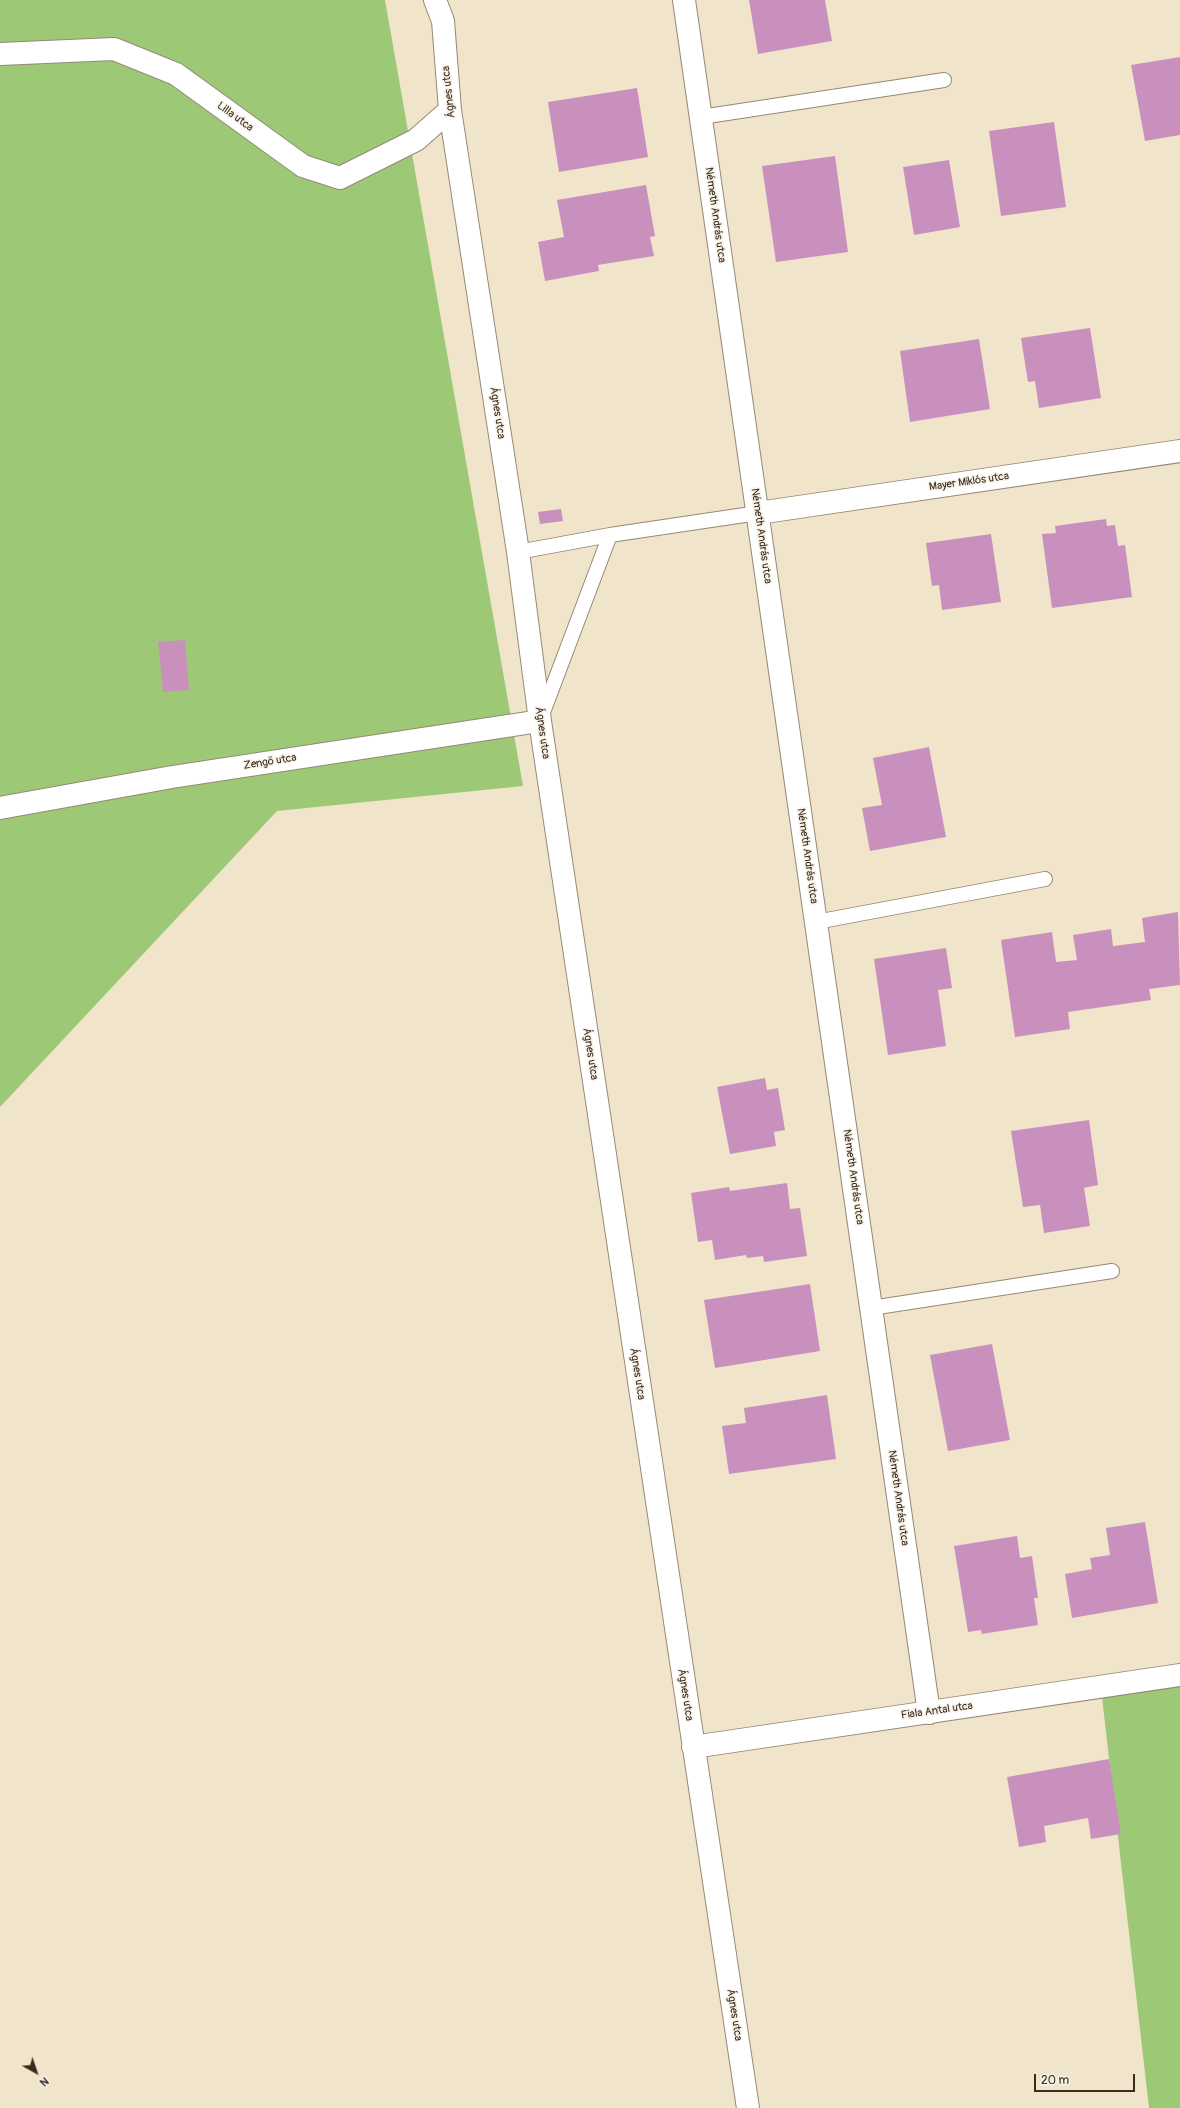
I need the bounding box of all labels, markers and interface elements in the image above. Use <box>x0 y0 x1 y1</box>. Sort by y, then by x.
street label: Ágnes utca <box>440 65 458 119</box>
street label: Lilla utca <box>214 99 256 135</box>
street label: Németh András utca <box>702 166 728 264</box>
street label: Ágnes utca <box>486 386 508 440</box>
street label: Mayer Miklós utca <box>928 470 1010 494</box>
street label: Németh András utca <box>748 487 774 585</box>
street label: Ágnes utca <box>532 706 552 760</box>
street label: Zengő utca <box>243 751 297 773</box>
street label: Németh András utca <box>794 807 820 905</box>
street label: Ágnes utca <box>579 1027 601 1081</box>
street label: Németh András utca <box>840 1128 866 1226</box>
street label: Ágnes utca <box>626 1347 648 1401</box>
street label: Németh András utca <box>885 1449 911 1547</box>
street label: Ágnes utca <box>674 1668 696 1722</box>
street label: Fiala Antal utca <box>900 1699 974 1723</box>
street label: Ágnes utca <box>723 1988 745 2042</box>
north arrow <box>16 2052 56 2092</box>
scale bar <box>1036 2066 1137 2092</box>
text: 20 m <box>1041 2073 1069 2088</box>
text: N <box>37 2074 51 2089</box>

